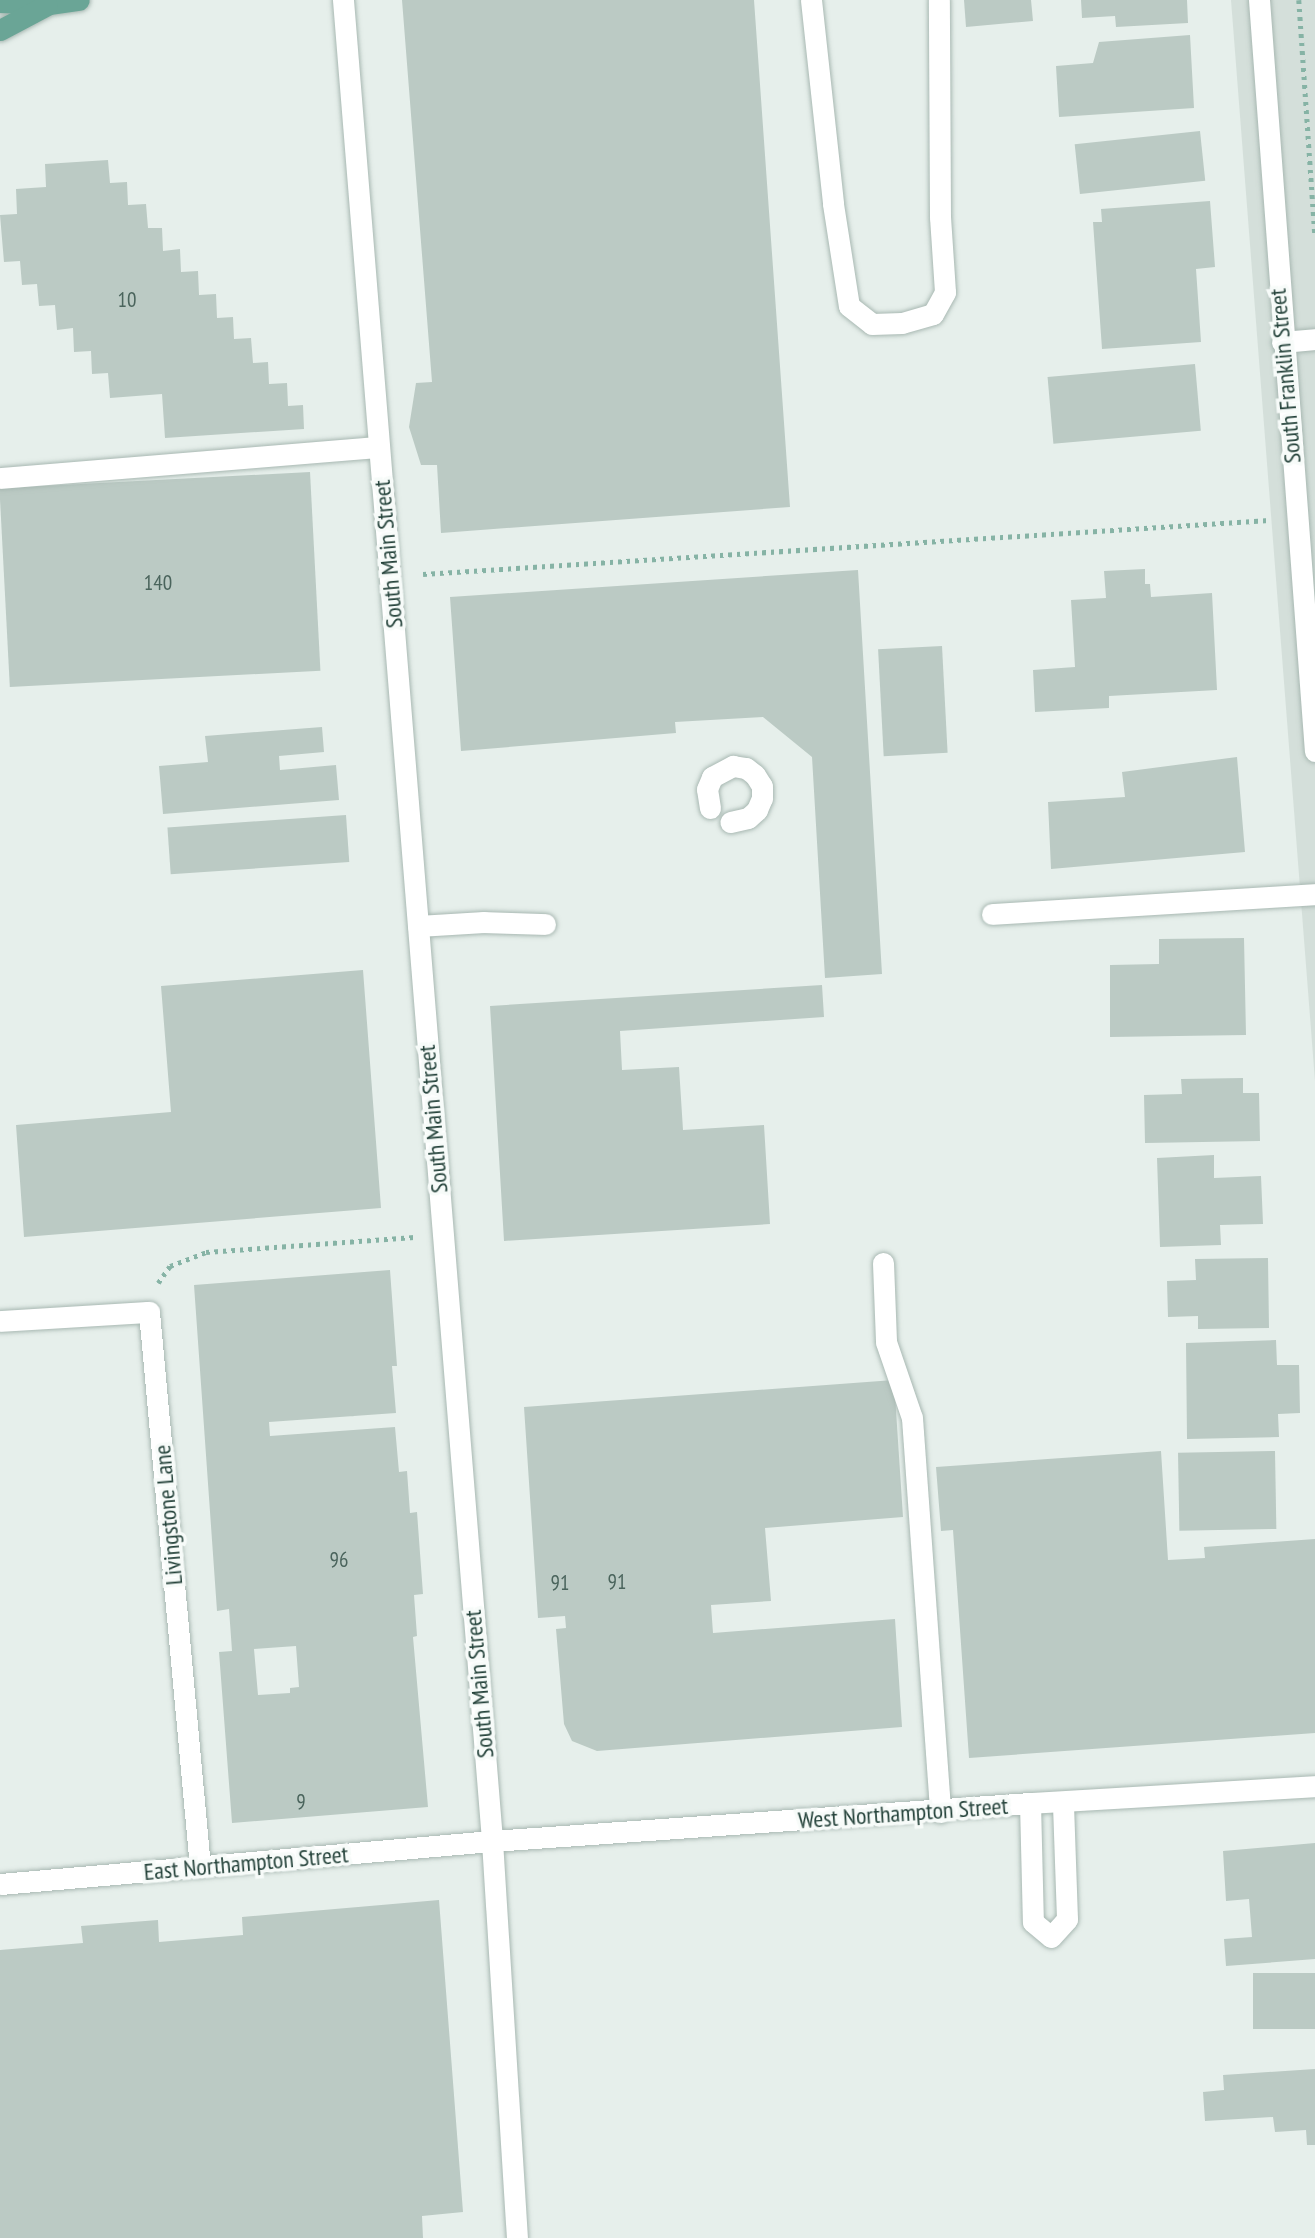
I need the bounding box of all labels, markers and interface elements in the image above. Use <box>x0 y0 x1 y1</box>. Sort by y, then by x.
house number: 10 <box>118 287 136 313</box>
street label: South Franklin Street <box>1263 287 1307 465</box>
street label: South Main Street <box>367 479 409 629</box>
house number: 140 <box>144 570 172 596</box>
street label: South Main Street <box>412 1044 454 1194</box>
street label: Livingstone Lane <box>148 1444 188 1586</box>
house number: 96 <box>330 1547 348 1573</box>
house number: 91 <box>608 1569 626 1595</box>
house number: 91 <box>551 1570 569 1596</box>
street label: South Main Street <box>458 1609 500 1759</box>
house number: 9 <box>296 1789 306 1815</box>
street label: West Northampton Street <box>797 1791 1009 1835</box>
street label: East Northampton Street <box>143 1840 349 1886</box>

